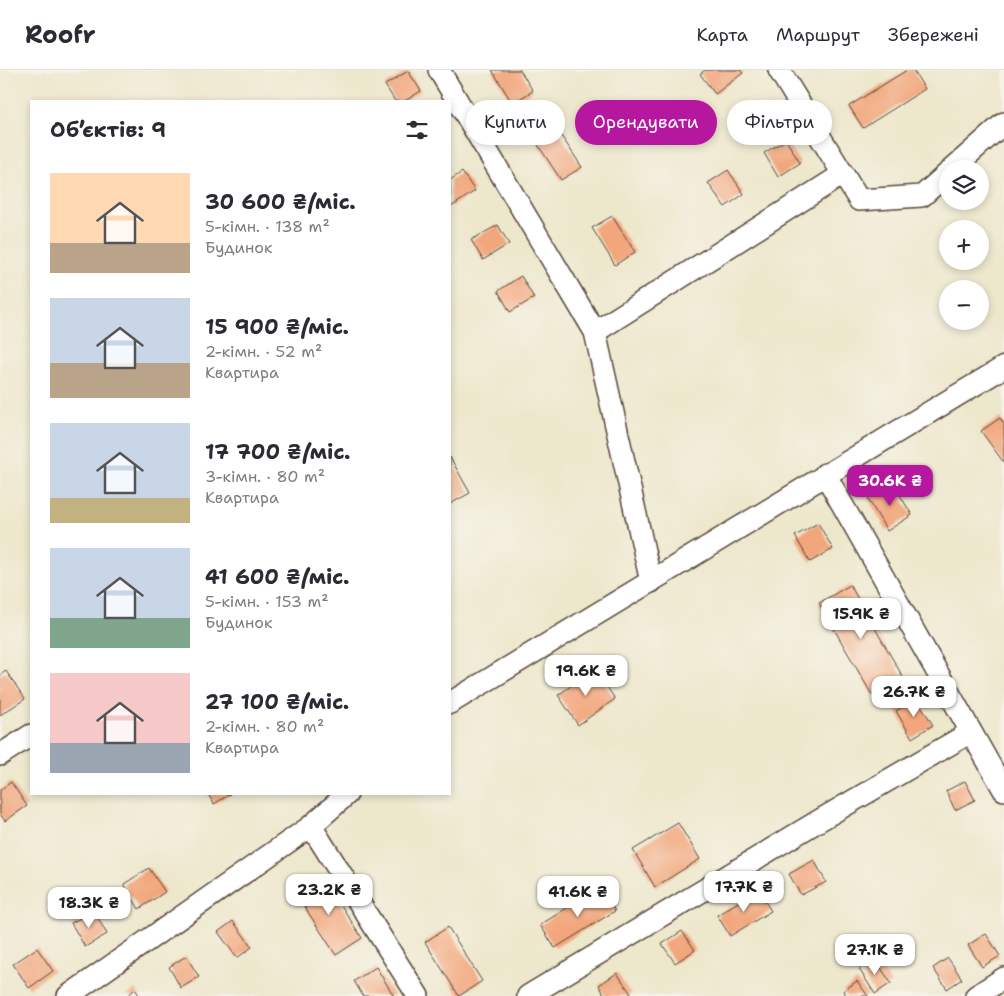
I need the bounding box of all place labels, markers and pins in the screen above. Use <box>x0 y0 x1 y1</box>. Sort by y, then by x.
pin: 30.6K ₴ <box>844 464 936 507</box>
pin: 15.9K ₴ <box>815 598 907 640</box>
pin: 19.6K ₴ <box>540 654 632 697</box>
pin: 26.7K ₴ <box>868 676 960 718</box>
pin: 17.7K ₴ <box>698 870 790 913</box>
pin: 23.2K ₴ <box>283 874 375 916</box>
pin: 41.6K ₴ <box>532 876 624 918</box>
pin: 18.3K ₴ <box>43 886 135 929</box>
pin: 27.1K ₴ <box>829 934 921 976</box>

